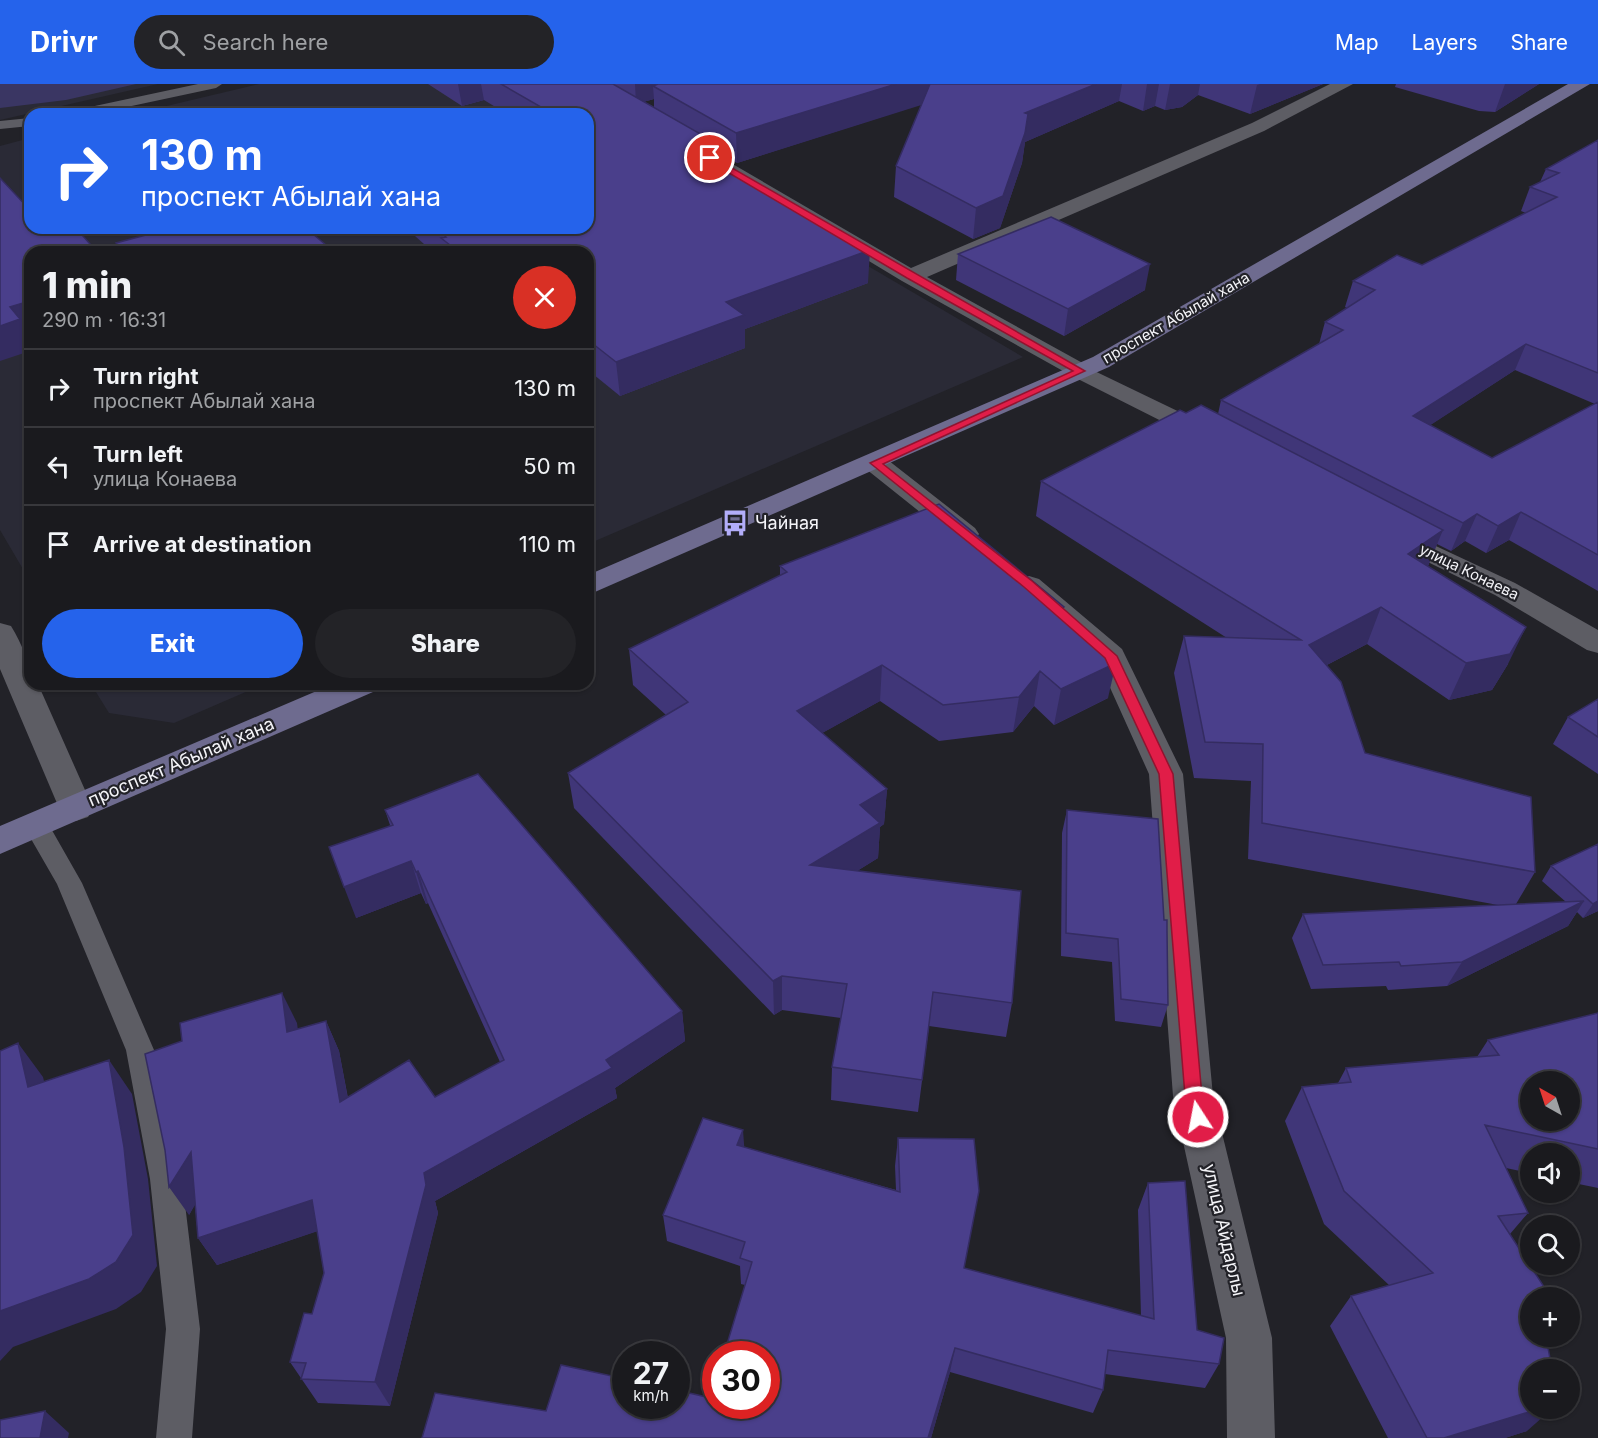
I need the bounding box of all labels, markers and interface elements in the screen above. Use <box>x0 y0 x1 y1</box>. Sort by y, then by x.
search box <box>134 15 554 69</box>
text: Drivr <box>30 25 98 59</box>
icon: search <box>155 26 188 59</box>
text: Search here <box>203 29 328 55</box>
text: Map <box>1335 30 1379 55</box>
text: Layers <box>1412 30 1478 55</box>
text: Share <box>1511 30 1568 55</box>
text: 130 m <box>141 129 263 180</box>
icon: right <box>42 132 120 210</box>
pin <box>684 132 735 183</box>
icon: arrive <box>693 141 726 174</box>
text: проспект Абылай хана <box>141 180 441 213</box>
text: 1 min <box>42 263 132 307</box>
button: close <box>513 266 576 329</box>
street label: проспект Абылай хана <box>1099 268 1253 367</box>
text: 290 m · 16:31 <box>42 308 166 332</box>
text: Turn right <box>93 363 199 389</box>
icon: right <box>42 372 75 405</box>
text: 130 m <box>514 375 576 401</box>
text: проспект Абылай хана <box>93 389 315 413</box>
text: Turn left <box>93 441 183 467</box>
icon: left <box>42 450 75 483</box>
text: 50 m <box>523 453 576 479</box>
text: улица Конаева <box>93 467 237 491</box>
bus stop icon: Чайная <box>720 508 750 538</box>
place label: Чайная <box>755 512 819 533</box>
icon: arrive <box>42 528 75 561</box>
text: Arrive at destination <box>93 531 312 557</box>
text: 110 m <box>519 531 576 557</box>
street label: улица Конаева <box>1416 539 1522 604</box>
button: Exit <box>42 609 303 678</box>
button: Share <box>315 609 576 678</box>
street label: проспект Абылай хана <box>85 713 277 810</box>
north arrow <box>1520 1071 1580 1131</box>
map controls <box>1520 1071 1580 1419</box>
position arrow <box>1166 1085 1230 1149</box>
button: sound <box>1520 1143 1580 1203</box>
street label: улица Айдарлы <box>1199 1162 1250 1298</box>
button: search <box>1520 1215 1580 1275</box>
button: + <box>1520 1287 1580 1347</box>
speed limit sign: 30 <box>702 1341 780 1419</box>
text: 27 <box>633 1355 669 1391</box>
button: − <box>1520 1359 1580 1419</box>
text: km/h <box>633 1386 669 1405</box>

